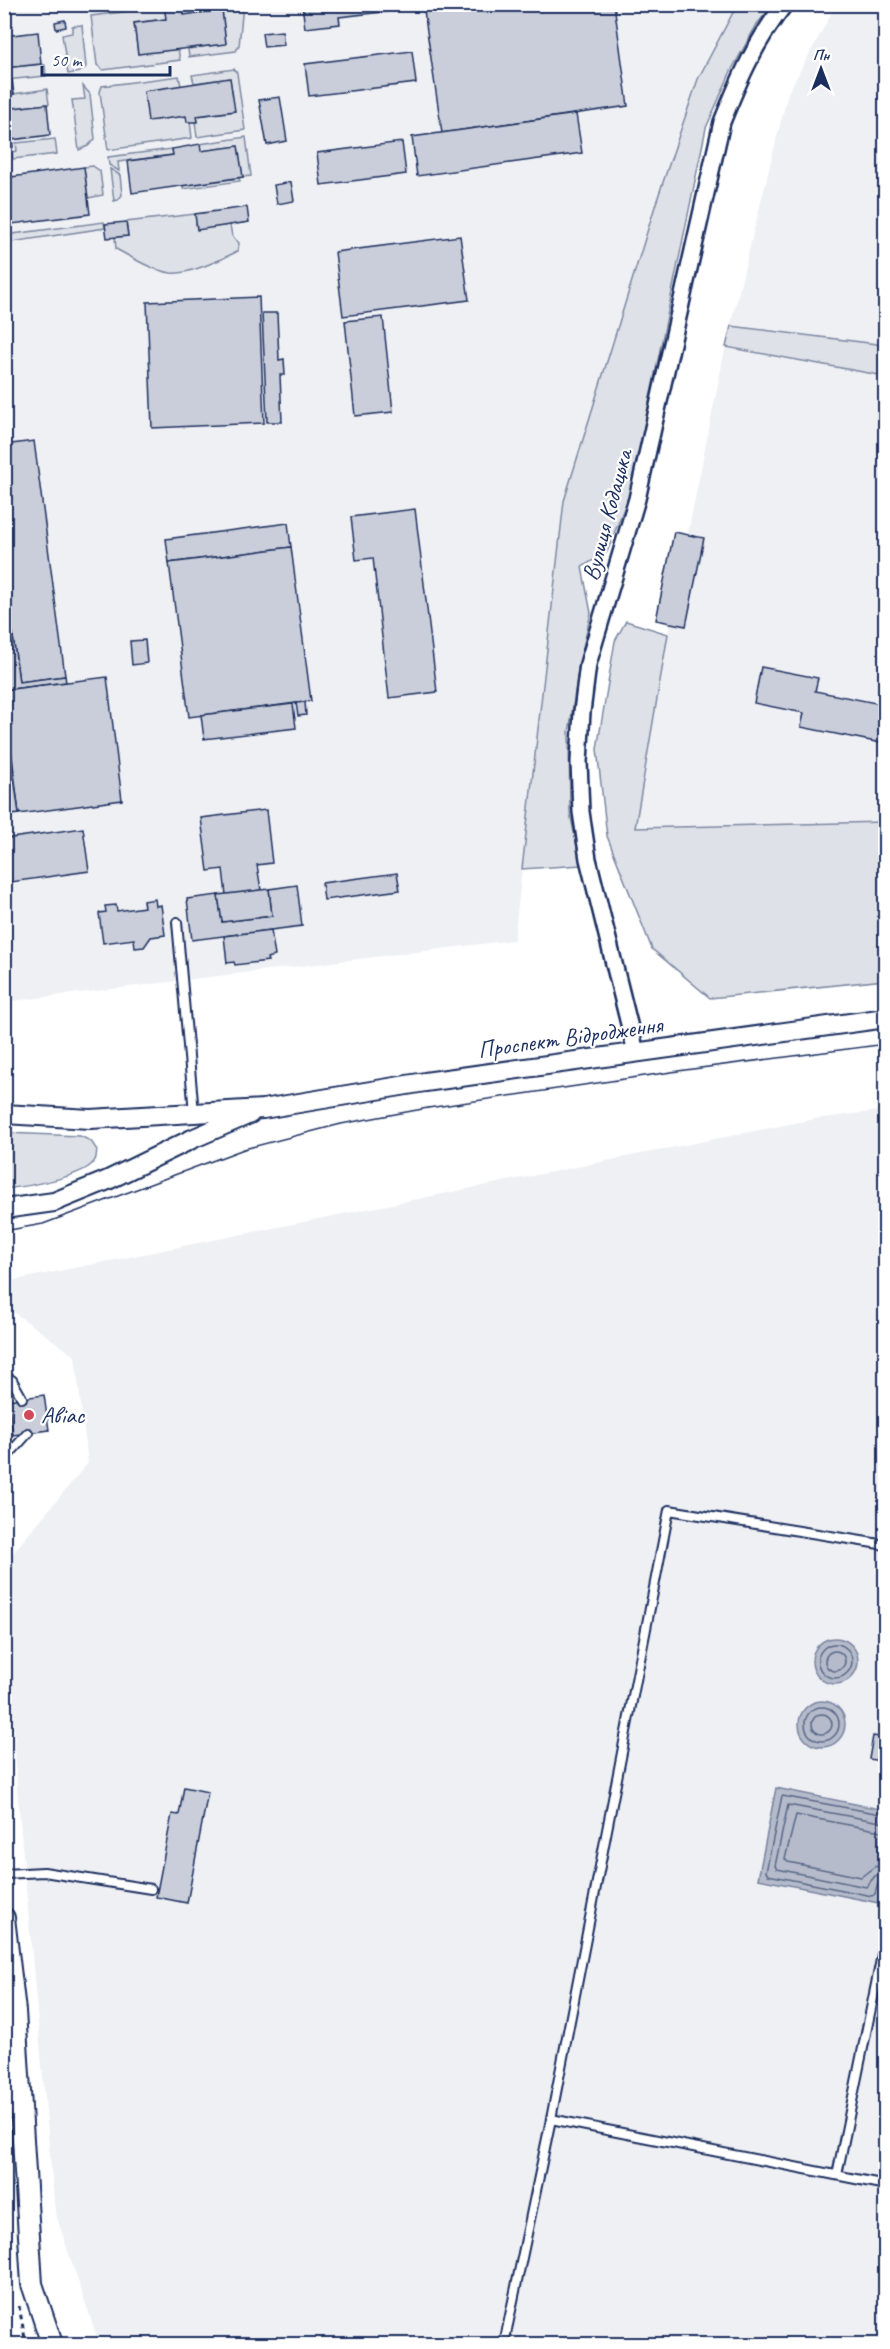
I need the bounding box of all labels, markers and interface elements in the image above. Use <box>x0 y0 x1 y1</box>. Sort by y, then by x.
scale bar <box>42 39 170 77</box>
north arrow <box>791 39 851 99</box>
text: Пн <box>813 45 830 65</box>
text: 50 m <box>51 49 84 71</box>
street label: Вулиця Кодацька <box>575 444 639 584</box>
street label: Проспект Відродження <box>476 1009 666 1065</box>
place label: Авіас <box>41 1400 86 1430</box>
marker: Авіас <box>22 1408 36 1422</box>

